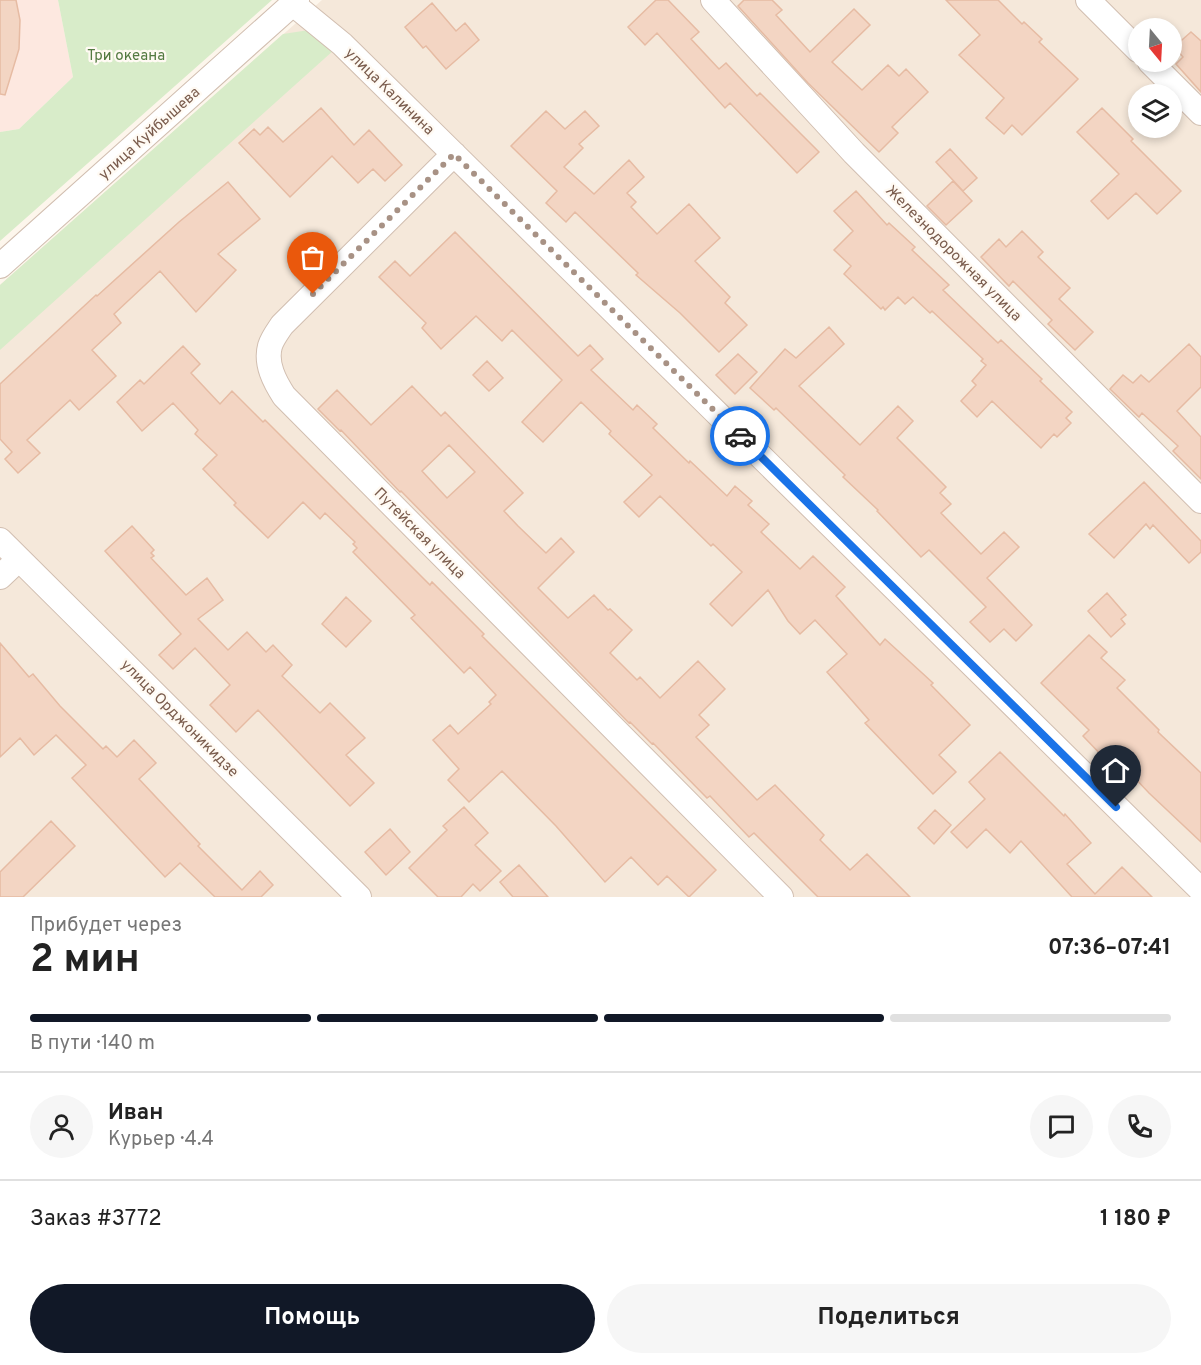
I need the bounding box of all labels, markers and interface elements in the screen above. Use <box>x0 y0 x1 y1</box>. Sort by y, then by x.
north arrow <box>1128 18 1182 72</box>
map controls <box>1128 18 1182 138</box>
street label: улица Калинина <box>340 44 438 140</box>
park label: Три океана <box>87 47 165 66</box>
street label: улица Куйбышева <box>95 84 205 185</box>
button: layers <box>1128 84 1182 138</box>
street label: Железнодорожная улица <box>881 182 1025 326</box>
pin <box>287 232 338 294</box>
icon: bag <box>296 241 329 274</box>
courier <box>710 406 770 466</box>
icon: car <box>724 420 757 453</box>
street label: Путейская улица <box>369 484 469 584</box>
street label: улица Орджоникидзе <box>116 656 242 782</box>
pin <box>1090 745 1141 807</box>
icon: home <box>1099 754 1132 787</box>
text: Прибудет через <box>30 913 182 939</box>
text: 07:36–07:41 <box>1048 935 1171 962</box>
text: 2 мин <box>30 937 140 986</box>
text: В пути · 140 m <box>30 1031 155 1057</box>
button: person <box>30 1095 93 1158</box>
button: chat <box>1030 1095 1093 1158</box>
button: phone <box>1108 1095 1171 1158</box>
text: Иван <box>108 1100 163 1127</box>
text: Курьер · 4.4 <box>108 1127 214 1153</box>
text: Заказ #3772 <box>30 1206 162 1233</box>
text: 1 180 ₽ <box>1100 1206 1171 1233</box>
button: Помощь <box>30 1284 595 1353</box>
button: Поделиться <box>607 1284 1171 1353</box>

